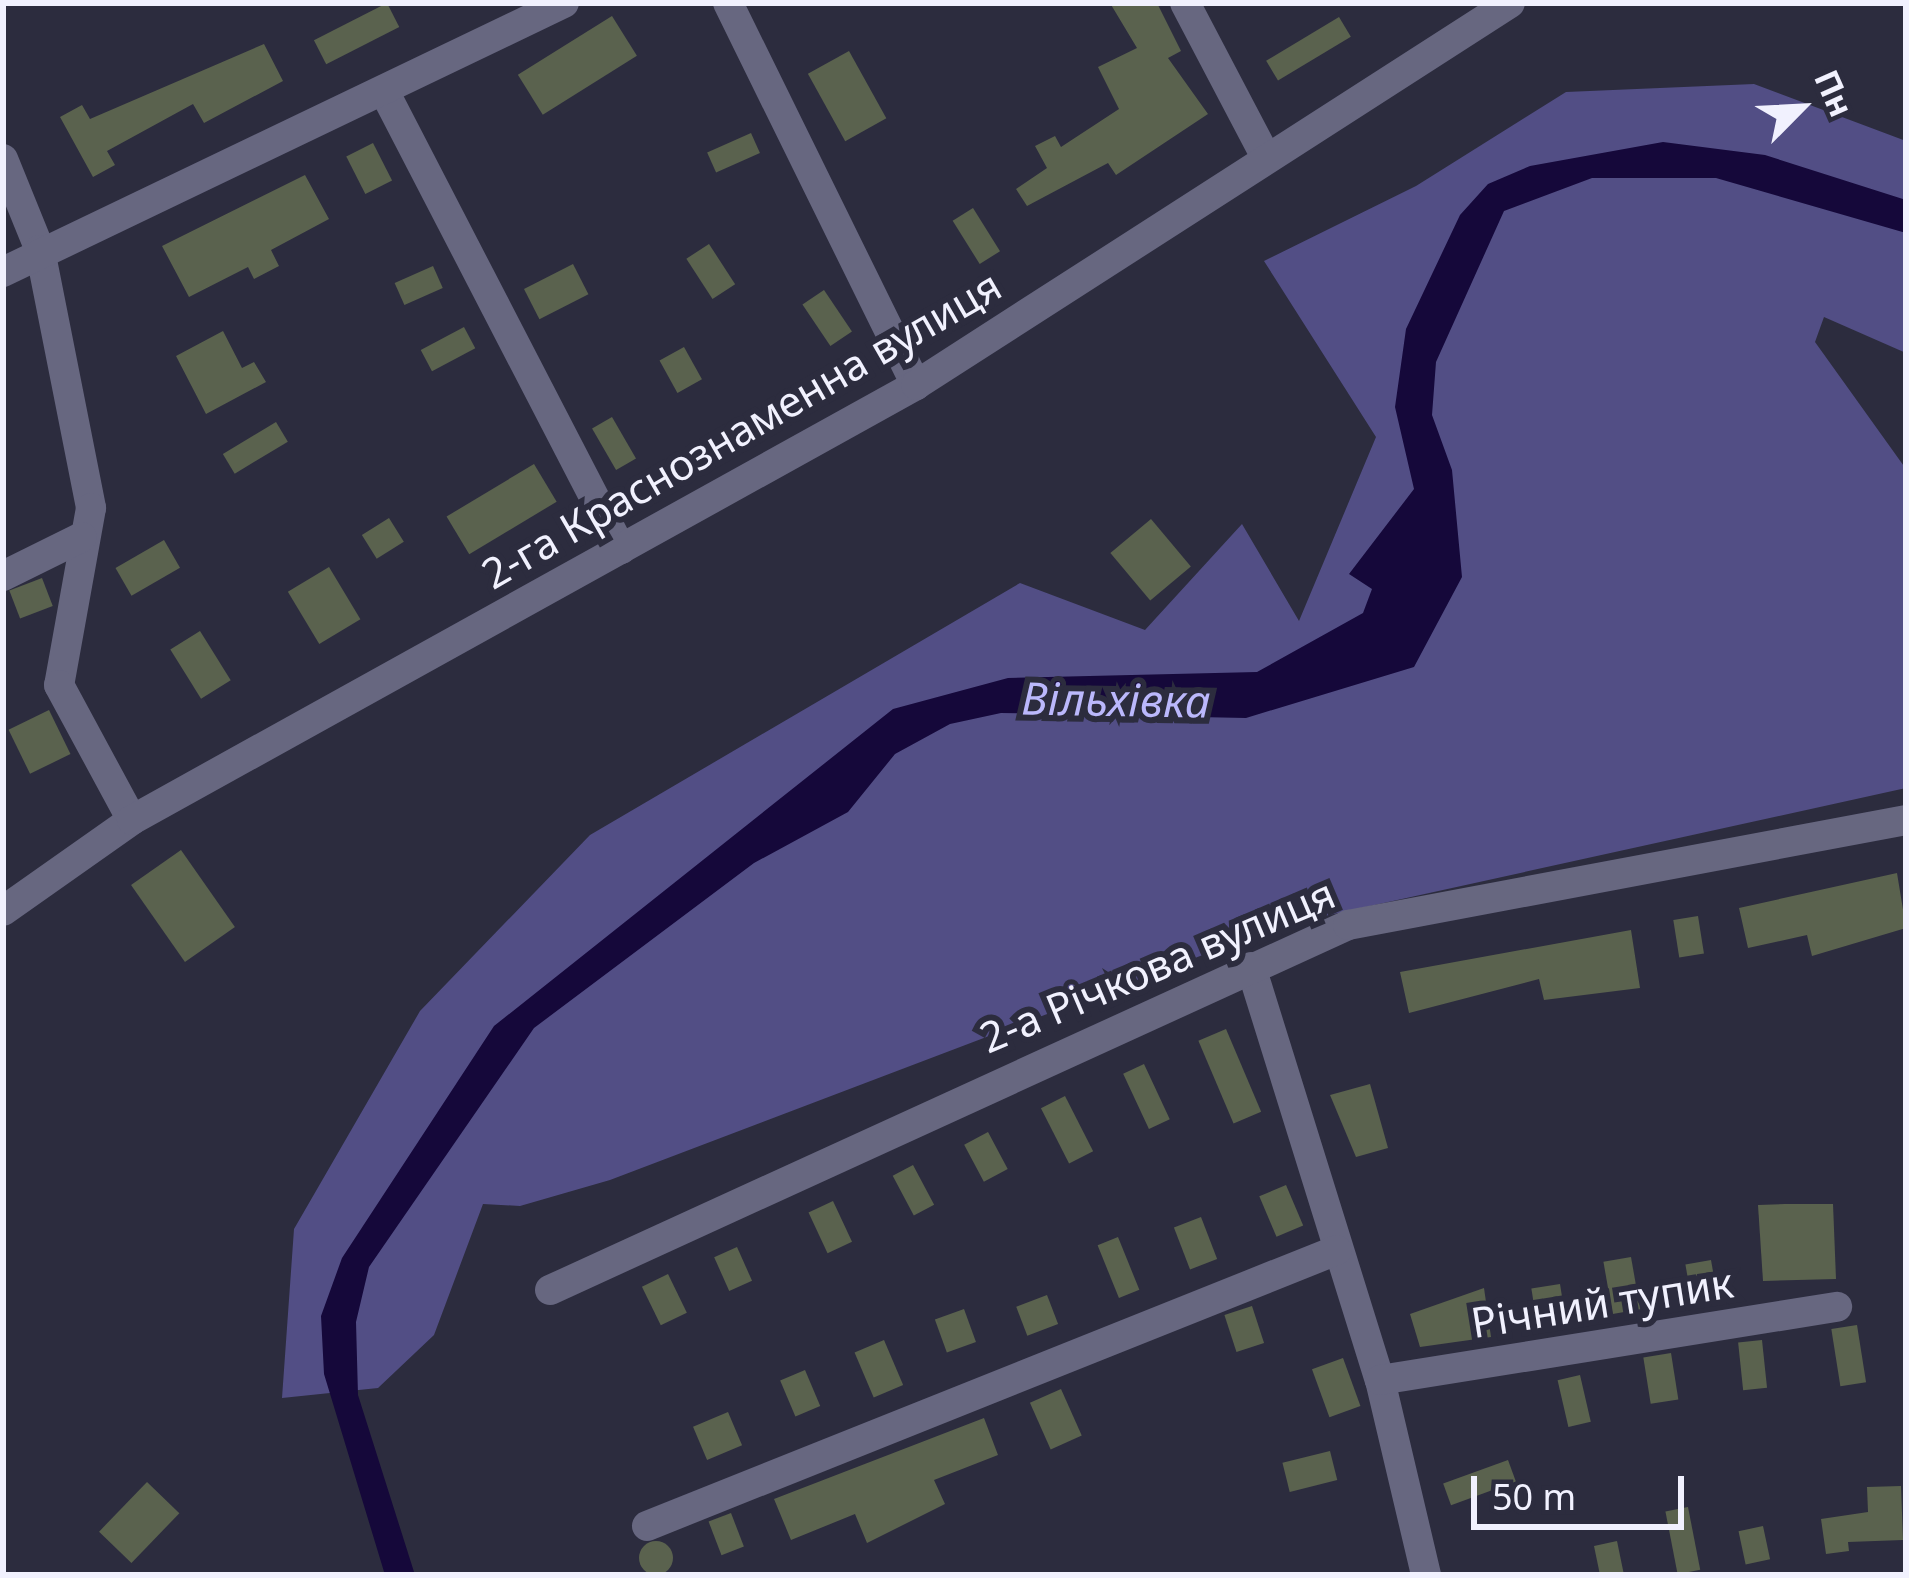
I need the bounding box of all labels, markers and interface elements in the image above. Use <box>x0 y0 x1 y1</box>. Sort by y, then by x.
north arrow <box>1741 48 1861 168</box>
text: Пн <box>1804 63 1864 124</box>
street label: 2-га Краснознаменна вулиця <box>473 259 1009 599</box>
water label: Вільхівка <box>1021 670 1211 728</box>
street label: 2-а Річкова вулиця <box>972 867 1342 1063</box>
street label: Річний тупик <box>1467 1256 1737 1348</box>
scale bar <box>1477 1452 1690 1526</box>
text: 50 m <box>1492 1472 1576 1521</box>

